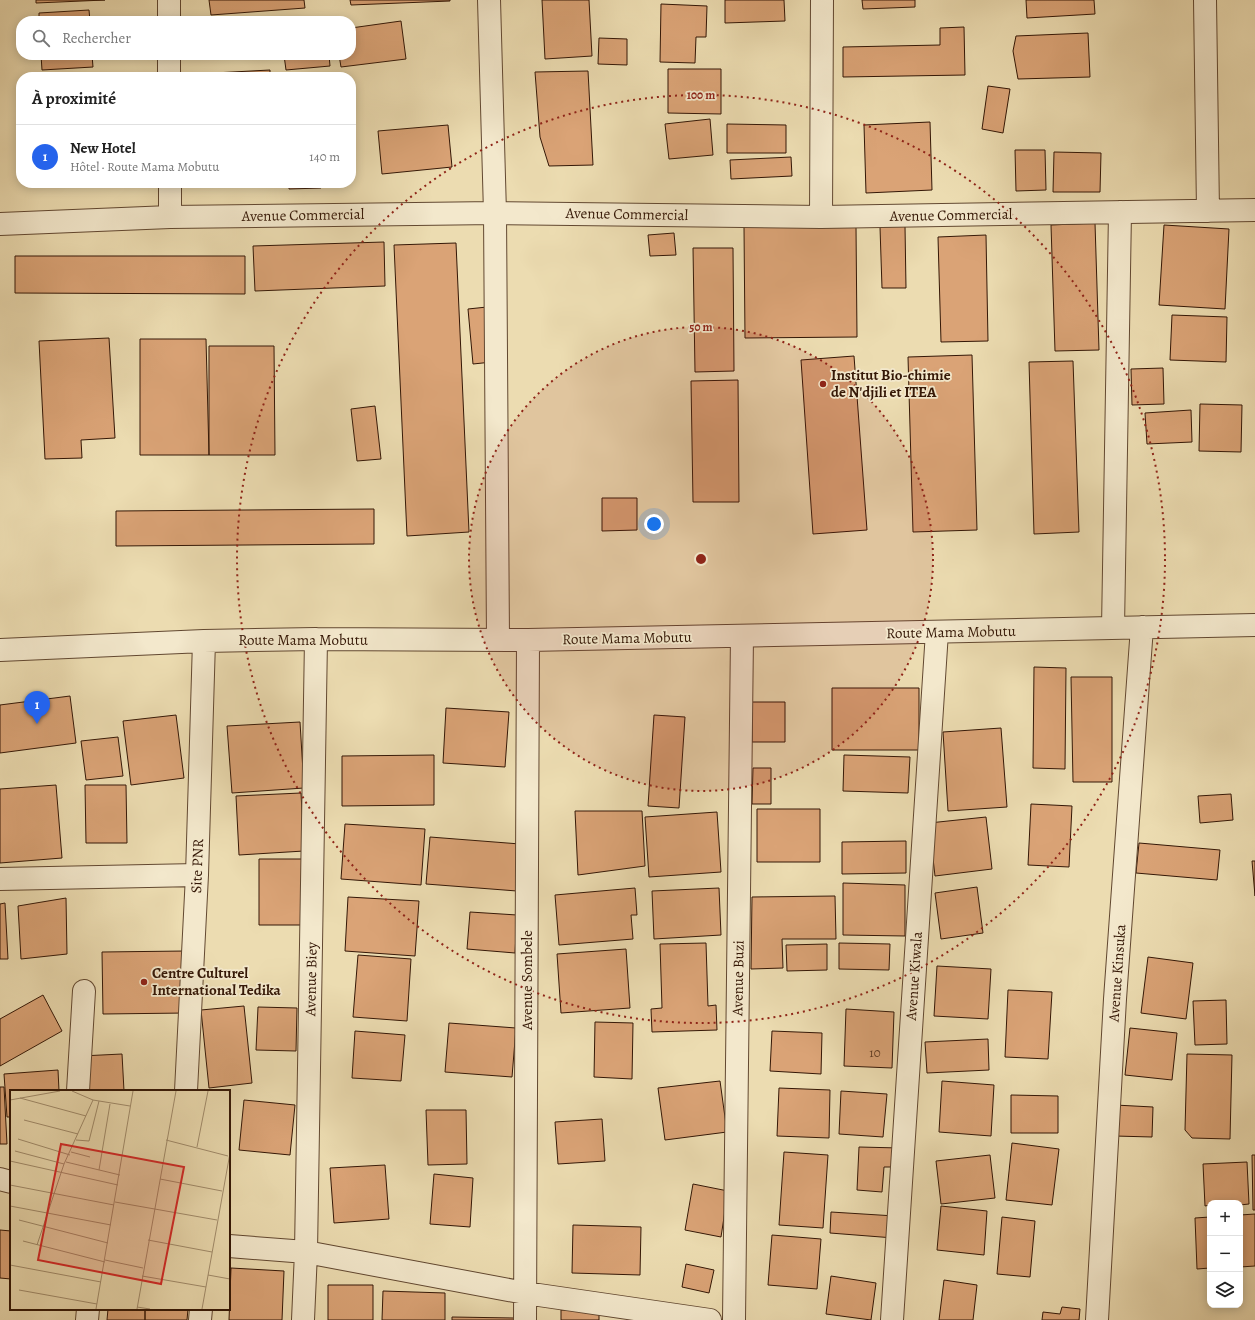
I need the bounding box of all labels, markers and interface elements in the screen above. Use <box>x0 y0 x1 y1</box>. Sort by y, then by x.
search box <box>16 16 356 60</box>
icon: search <box>30 27 52 49</box>
text: Rechercher <box>62 28 131 48</box>
text: À proximité <box>32 87 116 110</box>
text: 100 m <box>687 87 715 103</box>
text: New Hotel <box>70 138 136 158</box>
text: 1 <box>43 148 47 165</box>
text: 140 m <box>309 148 340 165</box>
text: Hôtel · Route Mama Mobutu <box>70 158 219 175</box>
street label: Avenue Commercial <box>564 203 689 225</box>
street label: Avenue Commercial <box>240 204 365 226</box>
street label: Avenue Commercial <box>888 204 1013 226</box>
text: 50 m <box>689 319 713 335</box>
place label: Institut Bio-chimie de N'djili et ITEA <box>831 365 951 402</box>
marker: Institut Bio-chimie de N'djili et ITEA <box>818 379 828 389</box>
your location <box>644 514 664 534</box>
centre of rings <box>694 552 708 566</box>
street label: Route Mama Mobutu <box>886 621 1017 643</box>
street label: Route Mama Mobutu <box>562 627 693 649</box>
street label: Route Mama Mobutu <box>238 630 369 650</box>
pin: 1 <box>24 691 50 724</box>
street label: Site PNR <box>186 837 208 894</box>
street label: Avenue Kinsuka <box>1104 924 1130 1023</box>
street label: Avenue Sombele <box>517 930 537 1031</box>
street label: Avenue Kiwala <box>901 931 927 1022</box>
street label: Avenue Buzi <box>727 940 749 1017</box>
street label: Avenue Biey <box>300 941 322 1017</box>
place label: Centre Culturel International Tedika <box>152 963 282 1000</box>
marker: Centre Culturel International Tedika <box>139 977 149 987</box>
house number: 10 <box>869 1044 881 1061</box>
inset map <box>10 1090 230 1310</box>
map controls <box>1207 1200 1243 1308</box>
button: + <box>1207 1200 1243 1236</box>
button: − <box>1207 1236 1243 1272</box>
button: layers <box>1207 1272 1243 1308</box>

